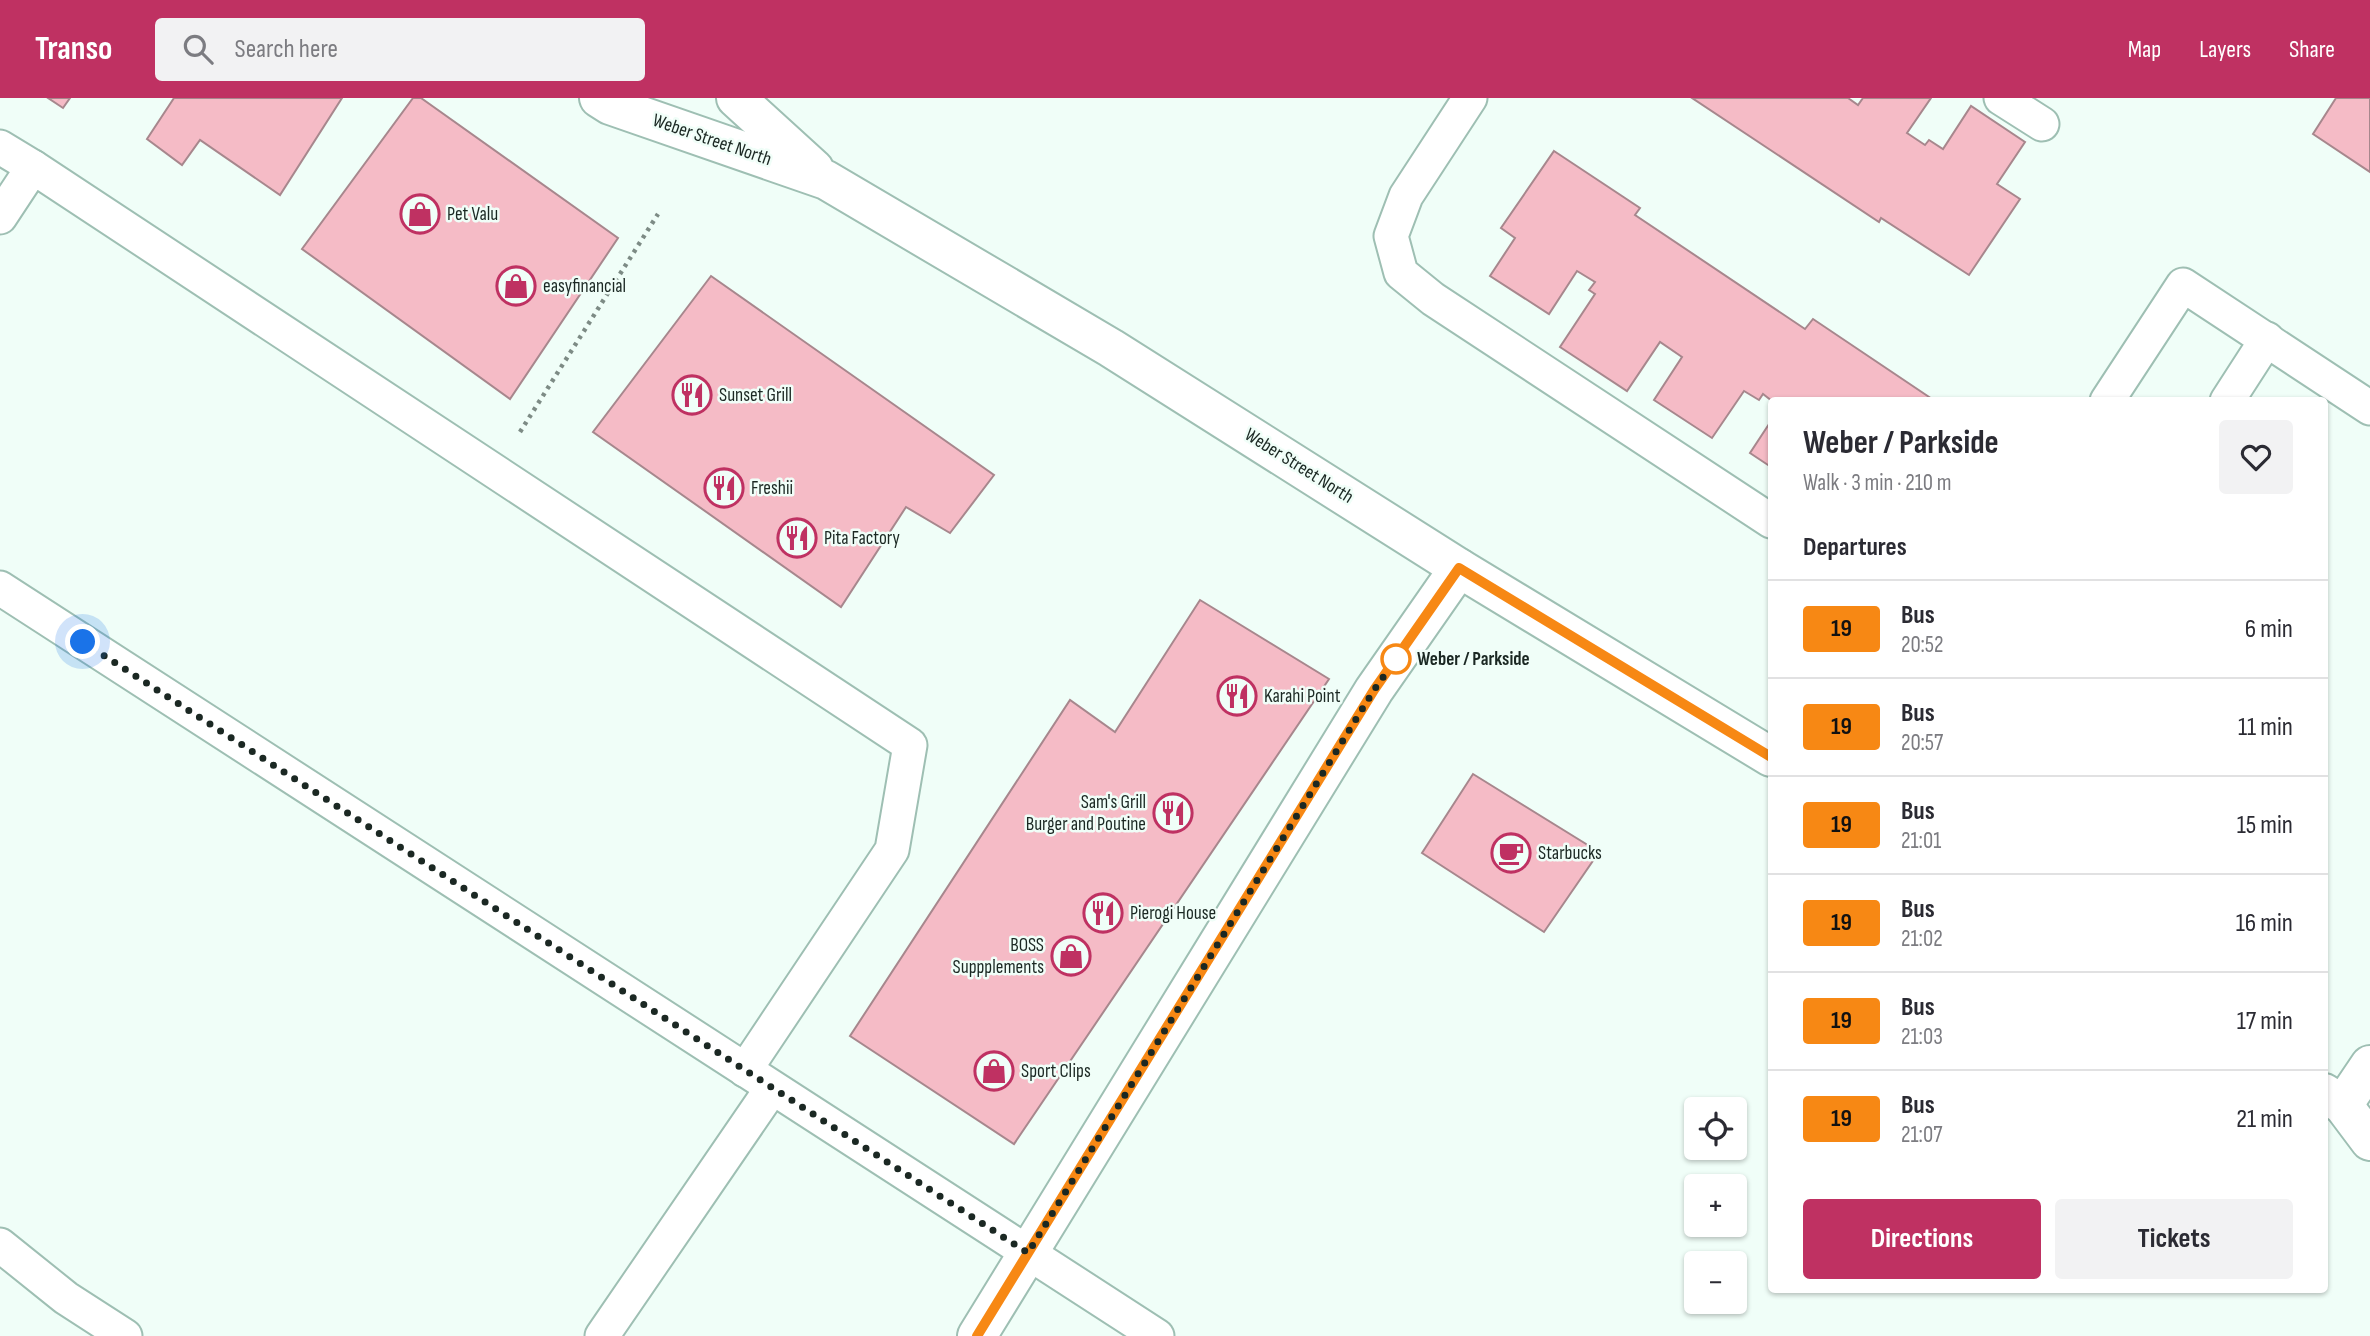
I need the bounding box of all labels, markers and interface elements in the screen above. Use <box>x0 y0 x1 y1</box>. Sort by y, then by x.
search box <box>155 18 645 81</box>
text: Transo <box>35 29 113 69</box>
icon: search <box>179 30 217 68</box>
text: Search here <box>235 34 338 65</box>
text: Map <box>2128 35 2161 64</box>
text: Layers <box>2199 35 2251 64</box>
text: Share <box>2289 35 2335 64</box>
street label: Weber Street North <box>650 109 774 171</box>
shop icon: Pet Valu <box>399 193 441 235</box>
place label: Pet Valu <box>447 203 498 226</box>
shop icon: easyfinancial <box>495 265 537 307</box>
place label: easyfinancial <box>543 275 626 298</box>
restaurant icon: Sunset Grill <box>671 374 713 416</box>
place label: Sunset Grill <box>719 384 792 407</box>
button: heart <box>2219 420 2293 494</box>
street label: Weber Street North <box>1240 423 1358 509</box>
text: Weber / Parkside <box>1803 423 1999 463</box>
restaurant icon: Freshii <box>703 467 745 509</box>
text: Walk · 3 min · 210 m <box>1803 469 1952 497</box>
place label: Freshii <box>751 477 793 500</box>
restaurant icon: Pita Factory <box>776 517 818 559</box>
place label: Pita Factory <box>824 527 900 550</box>
text: Departures <box>1803 532 1907 563</box>
text: Bus <box>1901 600 1935 631</box>
text: 19 <box>1831 614 1852 643</box>
text: 6 min <box>2245 614 2293 645</box>
your location <box>65 624 100 659</box>
text: 20:52 <box>1901 631 1944 659</box>
marker: Weber / Parkside <box>1381 644 1411 674</box>
place label: Weber / Parkside <box>1417 648 1530 671</box>
restaurant icon: Karahi Point <box>1216 675 1258 717</box>
place label: Karahi Point <box>1264 685 1341 708</box>
text: Bus <box>1901 698 1935 729</box>
text: 19 <box>1831 712 1852 741</box>
text: 11 min <box>2238 712 2293 743</box>
text: 20:57 <box>1901 729 1943 757</box>
place label: Sam's Grill Burger and Poutine <box>1026 791 1146 836</box>
restaurant icon: Sam's Grill Burger and Poutine <box>1152 792 1194 834</box>
text: Bus <box>1901 796 1935 827</box>
text: 19 <box>1831 810 1852 839</box>
text: 15 min <box>2237 810 2293 841</box>
text: 21:01 <box>1901 827 1941 855</box>
cafe icon: Starbucks <box>1490 832 1532 874</box>
place label: Starbucks <box>1538 842 1602 865</box>
restaurant icon: Pierogi House <box>1082 892 1124 934</box>
text: Bus <box>1901 894 1935 925</box>
place label: Pierogi House <box>1130 902 1216 925</box>
text: 19 <box>1831 908 1852 937</box>
text: 16 min <box>2236 908 2293 939</box>
text: 21:02 <box>1901 925 1943 953</box>
place label: BOSS Suppplements <box>953 934 1044 979</box>
shop icon: BOSS Suppplements <box>1050 935 1092 977</box>
text: Bus <box>1901 992 1935 1023</box>
text: 19 <box>1831 1006 1852 1035</box>
text: 17 min <box>2237 1006 2293 1037</box>
text: 21:03 <box>1901 1023 1943 1051</box>
shop icon: Sport Clips <box>973 1050 1015 1092</box>
place label: Sport Clips <box>1021 1060 1091 1083</box>
text: Bus <box>1901 1090 1935 1121</box>
map controls <box>1684 1097 1747 1314</box>
button: locate <box>1684 1097 1747 1160</box>
text: 19 <box>1831 1104 1852 1133</box>
text: 21 min <box>2236 1104 2293 1135</box>
text: 21:07 <box>1901 1121 1942 1149</box>
button: + <box>1684 1174 1747 1237</box>
button: Directions <box>1803 1199 2041 1279</box>
button: Tickets <box>2055 1199 2293 1279</box>
button: − <box>1684 1251 1747 1314</box>

